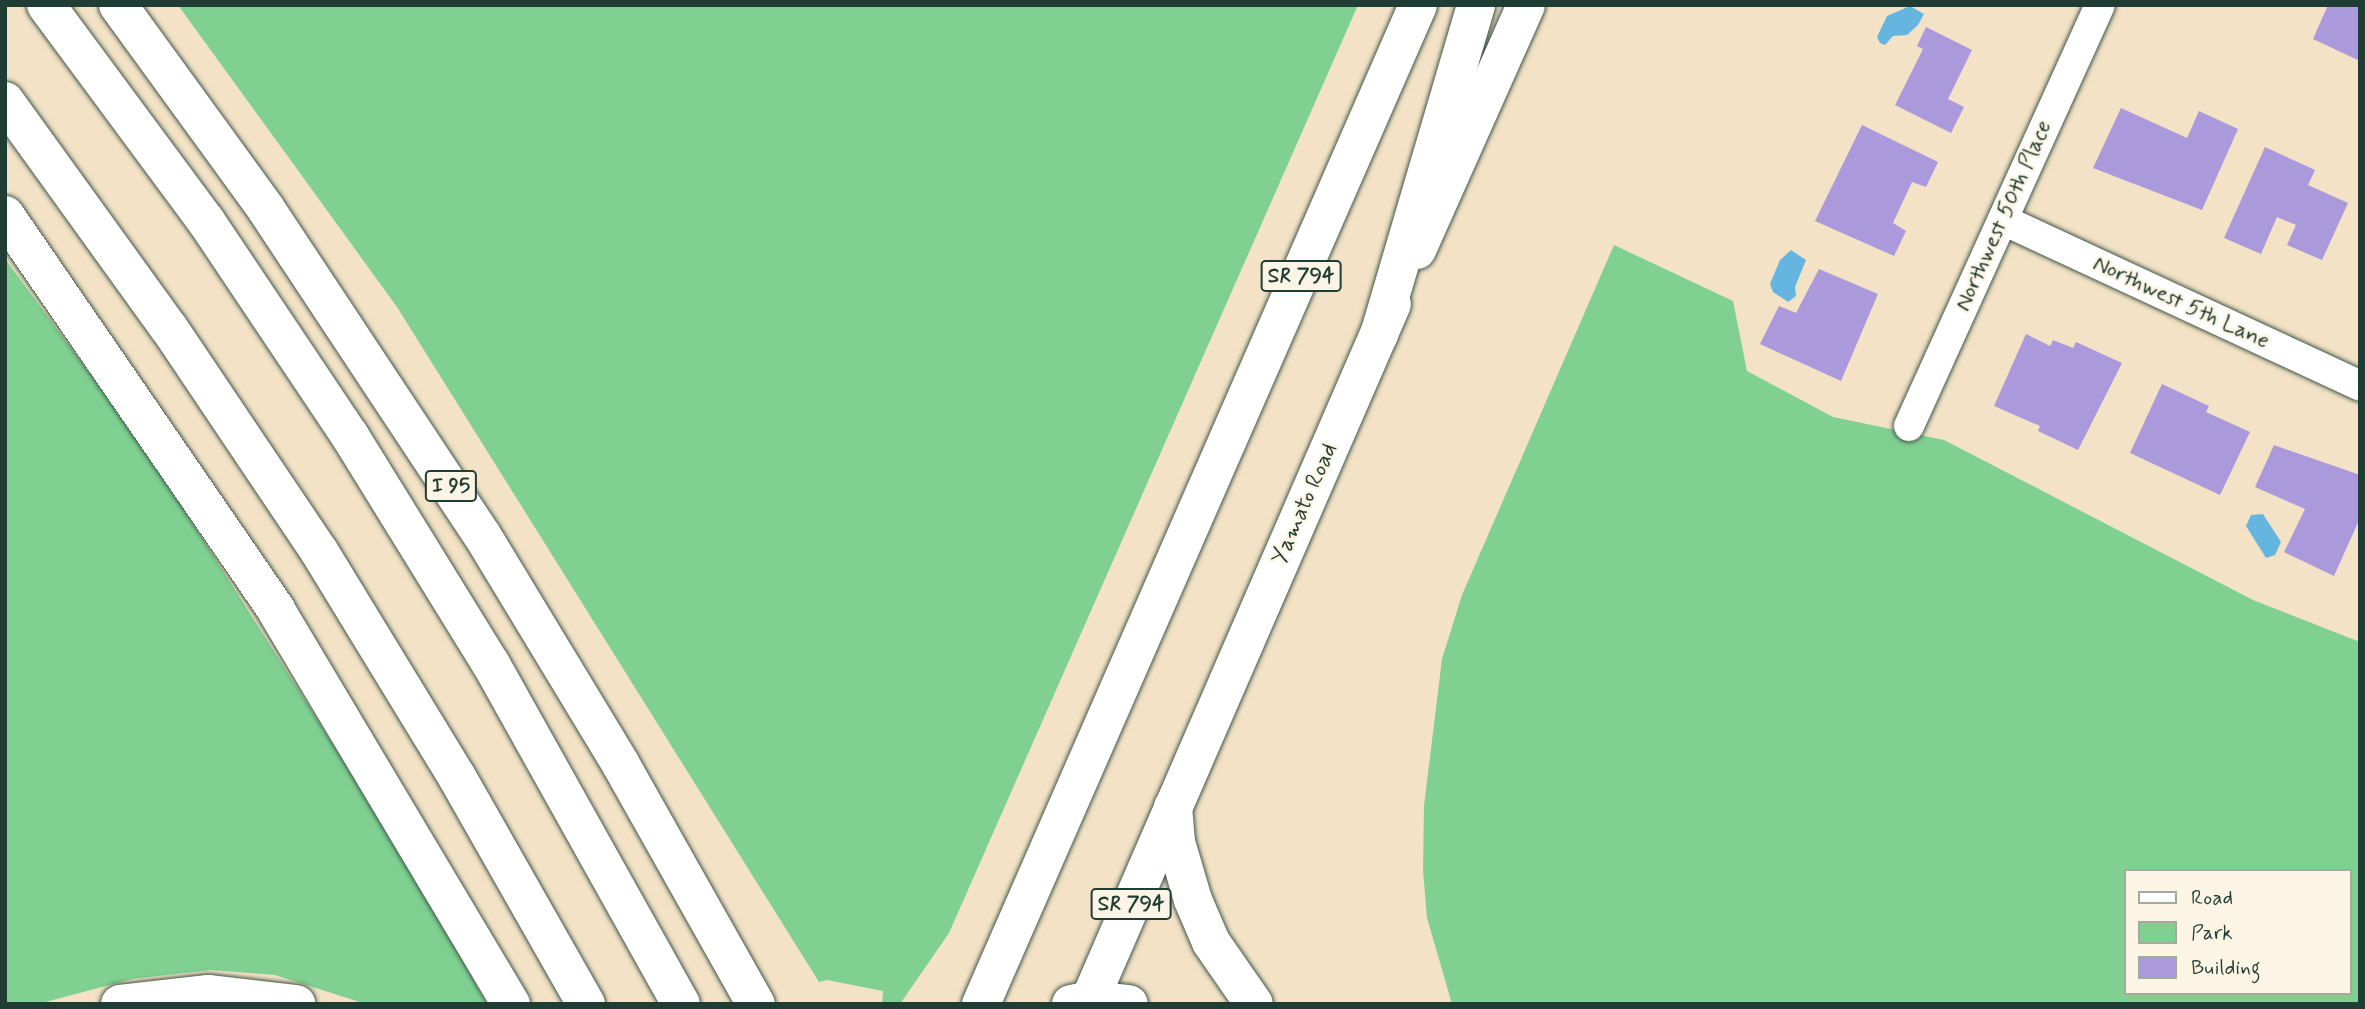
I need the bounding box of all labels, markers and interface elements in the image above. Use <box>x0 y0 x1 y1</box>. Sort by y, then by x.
street label: Northwest 50th Place <box>1950 116 2058 316</box>
street label: Northwest 5th Lane <box>2088 250 2274 356</box>
road number: SR 794 <box>1259 258 1343 294</box>
street label: Yamato Road <box>1266 439 1344 569</box>
road number: I 95 <box>425 468 477 504</box>
legend <box>2124 869 2351 995</box>
text: Road <box>2191 884 2233 912</box>
road number: SR 794 <box>1089 886 1173 922</box>
text: Park <box>2191 919 2233 947</box>
text: Building <box>2191 954 2261 982</box>

